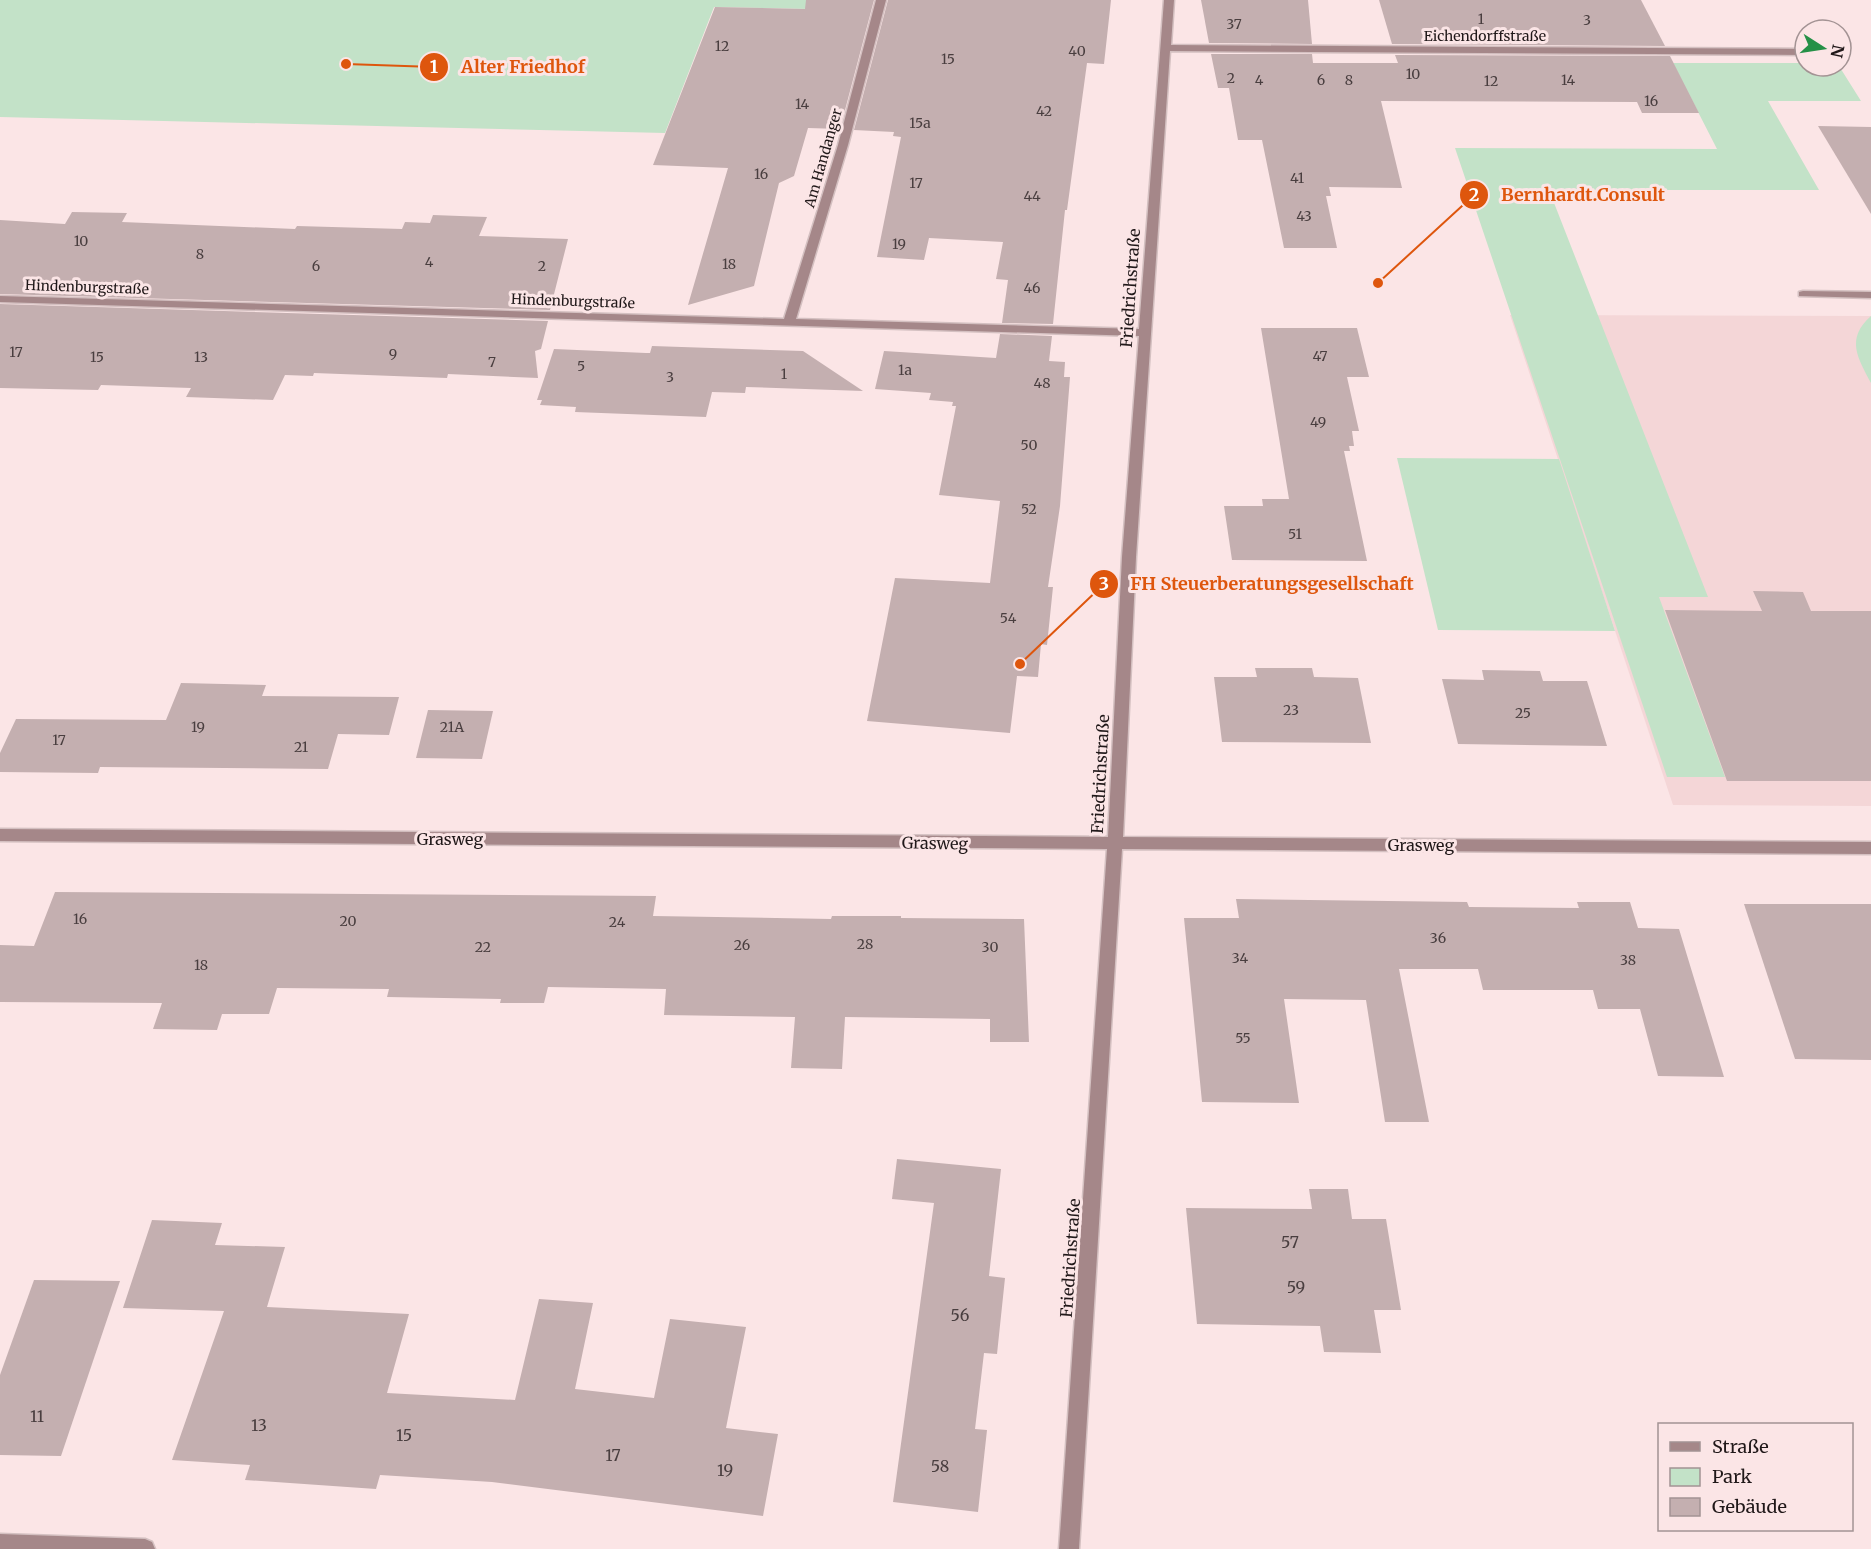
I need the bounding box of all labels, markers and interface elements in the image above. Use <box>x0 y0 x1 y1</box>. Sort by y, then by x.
house number: 1 <box>1478 10 1484 28</box>
house number: 3 <box>1583 11 1591 29</box>
house number: 37 <box>1226 15 1242 33</box>
north arrow <box>1793 18 1853 78</box>
street label: Eichendorffstraße <box>1424 27 1546 45</box>
house number: 12 <box>715 37 729 55</box>
house number: 40 <box>1068 42 1086 60</box>
text: N <box>1827 43 1849 60</box>
callout: Alter Friedhof <box>419 49 597 85</box>
house number: 15 <box>941 50 955 68</box>
text: 1 <box>430 55 438 78</box>
text: Alter Friedhof <box>460 55 586 78</box>
house number: 10 <box>1406 65 1420 83</box>
house number: 2 <box>1227 69 1235 87</box>
house number: 4 <box>1255 71 1264 89</box>
house number: 6 <box>1317 71 1325 89</box>
house number: 8 <box>1345 71 1353 89</box>
house number: 14 <box>1561 71 1575 89</box>
house number: 12 <box>1484 72 1498 90</box>
house number: 16 <box>1644 92 1658 110</box>
house number: 14 <box>795 95 809 113</box>
house number: 42 <box>1036 102 1052 120</box>
street label: Am Handanger <box>800 106 846 211</box>
house number: 15a <box>909 114 931 132</box>
house number: 16 <box>754 165 768 183</box>
house number: 41 <box>1290 169 1304 187</box>
house number: 17 <box>909 174 923 192</box>
callout: Bernhardt.Consult <box>1459 177 1677 213</box>
text: 2 <box>1469 183 1479 206</box>
text: Bernhardt.Consult <box>1501 183 1666 206</box>
house number: 44 <box>1023 187 1041 205</box>
house number: 43 <box>1296 207 1312 225</box>
street label: Friedrichstraße <box>1116 228 1144 348</box>
house number: 10 <box>74 232 88 250</box>
house number: 19 <box>892 235 906 253</box>
house number: 8 <box>196 245 204 263</box>
house number: 4 <box>425 253 434 271</box>
house number: 18 <box>722 255 736 273</box>
house number: 6 <box>312 257 320 275</box>
house number: 2 <box>538 257 546 275</box>
street label: Hindenburgstraße <box>25 276 149 298</box>
house number: 46 <box>1024 279 1040 297</box>
street label: Hindenburgstraße <box>511 290 635 312</box>
house number: 17 <box>9 343 23 361</box>
house number: 9 <box>389 345 397 363</box>
house number: 47 <box>1312 347 1328 365</box>
house number: 15 <box>90 348 104 366</box>
house number: 13 <box>194 348 208 366</box>
house number: 7 <box>488 353 496 371</box>
house number: 5 <box>577 357 585 375</box>
house number: 1a <box>898 361 912 379</box>
house number: 1 <box>781 365 787 383</box>
house number: 3 <box>666 368 674 386</box>
house number: 48 <box>1034 374 1050 392</box>
house number: 49 <box>1310 413 1326 431</box>
house number: 50 <box>1021 436 1037 454</box>
house number: 52 <box>1021 500 1037 518</box>
house number: 51 <box>1288 525 1302 543</box>
callout: FH Steuerberatungsgesellschaft <box>1089 566 1426 602</box>
text: 3 <box>1099 572 1109 595</box>
text: FH Steuerberatungsgesellschaft <box>1130 572 1415 595</box>
house number: 54 <box>1000 609 1017 627</box>
house number: 23 <box>1283 701 1299 719</box>
house number: 25 <box>1515 704 1531 722</box>
street label: Friedrichstraße <box>1087 714 1113 834</box>
house number: 19 <box>191 718 205 736</box>
house number: 21A <box>440 718 464 736</box>
house number: 17 <box>52 731 66 749</box>
house number: 21 <box>294 738 308 756</box>
street label: Grasweg <box>417 829 483 849</box>
street label: Grasweg <box>902 832 969 854</box>
street label: Grasweg <box>1388 835 1454 855</box>
house number: 16 <box>73 910 87 928</box>
house number: 20 <box>339 912 357 930</box>
house number: 24 <box>609 913 626 931</box>
house number: 36 <box>1430 929 1446 947</box>
house number: 28 <box>857 935 873 953</box>
house number: 26 <box>734 936 750 954</box>
house number: 22 <box>475 938 491 956</box>
house number: 30 <box>982 938 998 956</box>
house number: 34 <box>1232 949 1249 967</box>
house number: 38 <box>1620 951 1636 969</box>
house number: 18 <box>194 956 208 974</box>
house number: 55 <box>1235 1029 1251 1047</box>
street label: Friedrichstraße <box>1056 1198 1084 1318</box>
house number: 57 <box>1281 1232 1299 1252</box>
house number: 59 <box>1287 1277 1305 1297</box>
house number: 56 <box>951 1305 970 1325</box>
house number: 11 <box>30 1406 44 1426</box>
house number: 13 <box>251 1415 267 1435</box>
legend <box>1658 1423 1853 1531</box>
house number: 15 <box>396 1425 412 1445</box>
text: Straße <box>1712 1435 1769 1458</box>
house number: 17 <box>605 1445 621 1465</box>
house number: 58 <box>931 1456 949 1476</box>
house number: 19 <box>717 1460 733 1480</box>
text: Park <box>1712 1465 1753 1488</box>
text: Gebäude <box>1712 1495 1787 1518</box>

